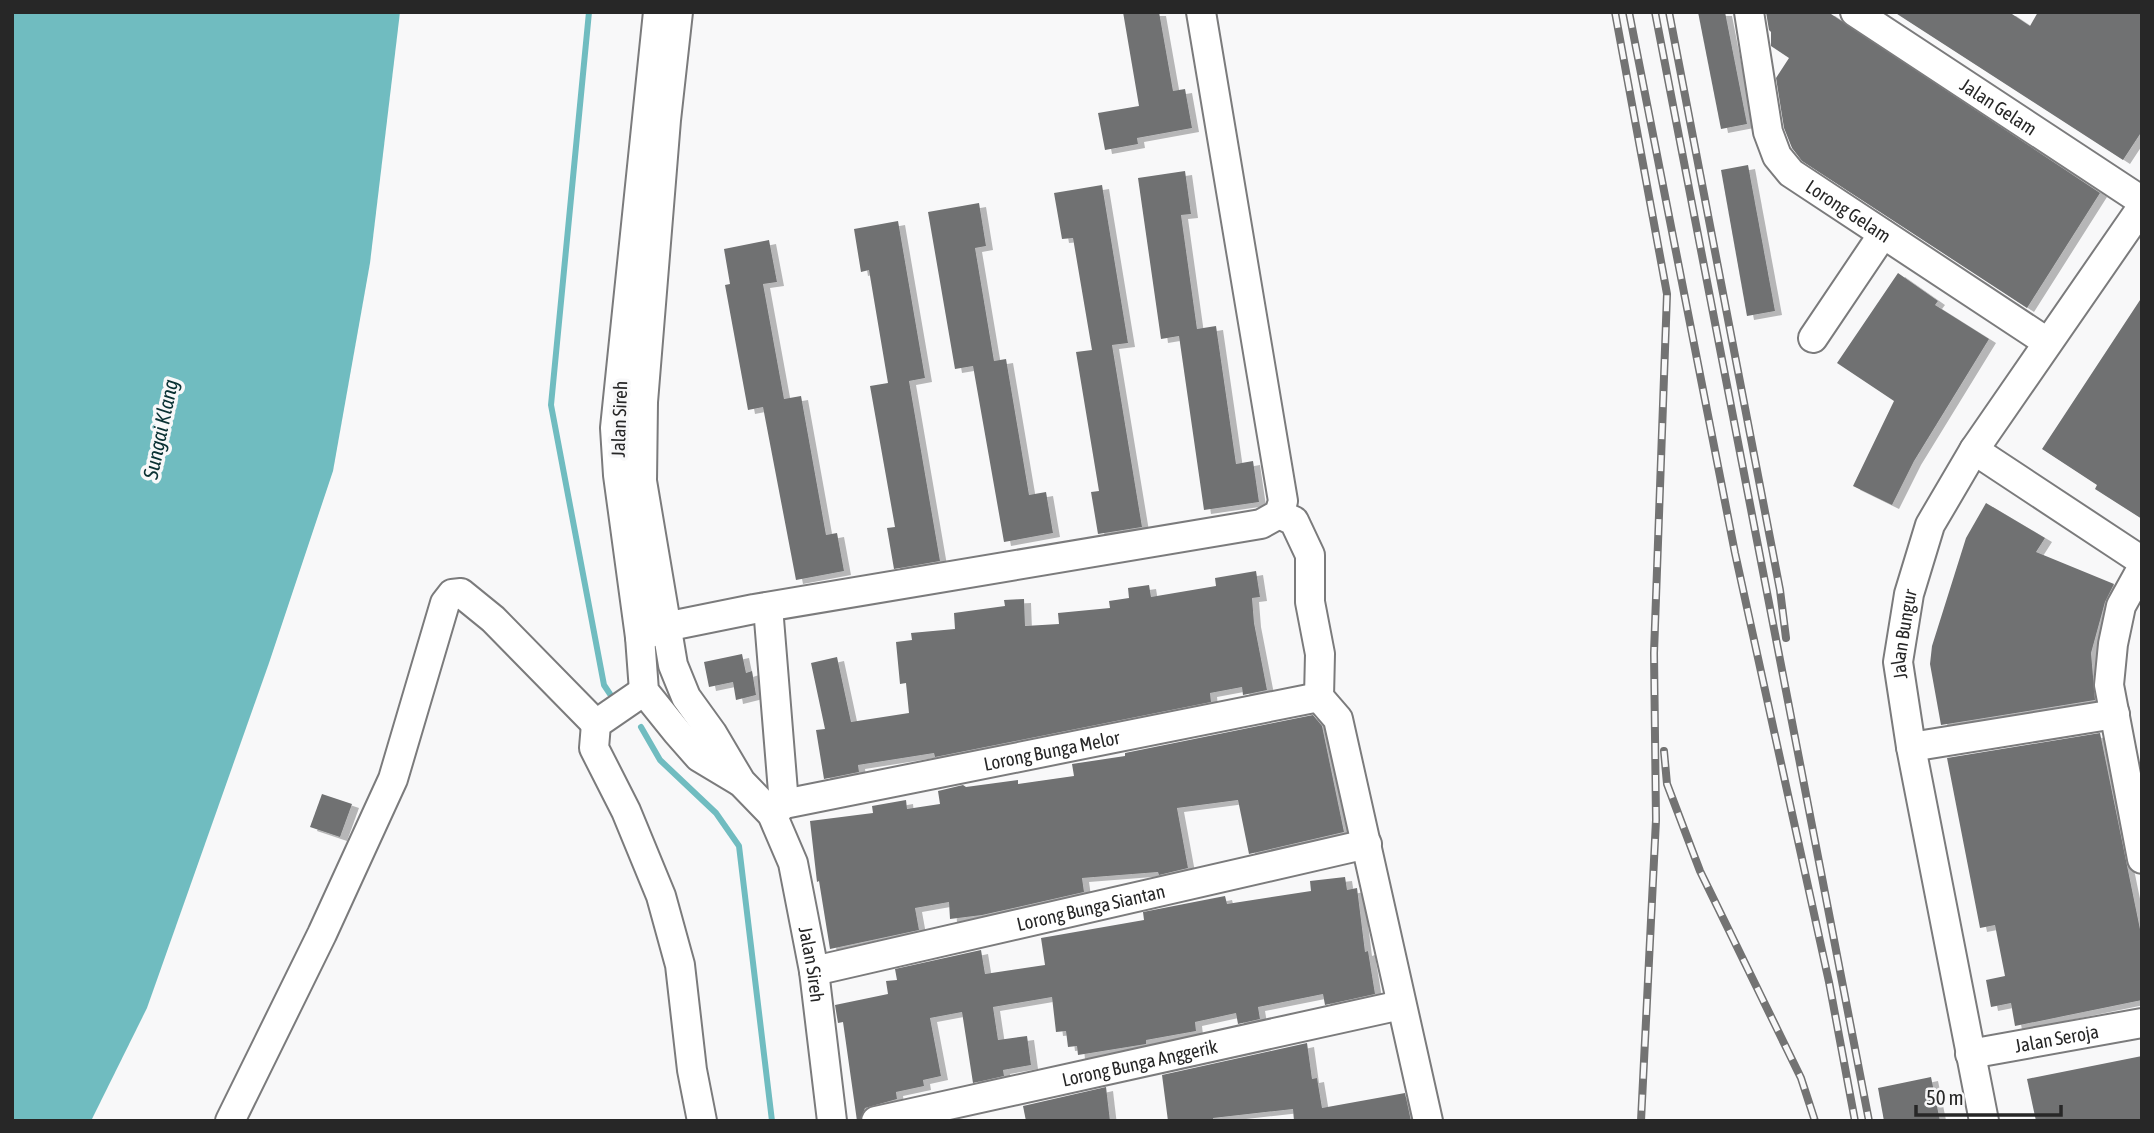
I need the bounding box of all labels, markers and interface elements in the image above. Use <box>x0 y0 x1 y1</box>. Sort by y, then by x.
street label: Jalan Gelam <box>1956 73 2041 140</box>
street label: Lorong Gelam <box>1802 175 1895 247</box>
water label: Sungai Klang <box>138 377 182 482</box>
street label: Jalan Sireh <box>607 380 631 458</box>
street label: Jalan Bungur <box>1887 586 1921 681</box>
street label: Lorong Bunga Melor <box>982 726 1122 775</box>
street label: Lorong Bunga Siantan <box>1015 880 1167 935</box>
street label: Jalan Sireh <box>795 925 829 1003</box>
street label: Jalan Seroja <box>2013 1020 2100 1057</box>
street label: Lorong Bunga Anggerik <box>1060 1035 1220 1091</box>
scale bar <box>1916 1074 2061 1118</box>
text: 50 m <box>1926 1085 1964 1109</box>

